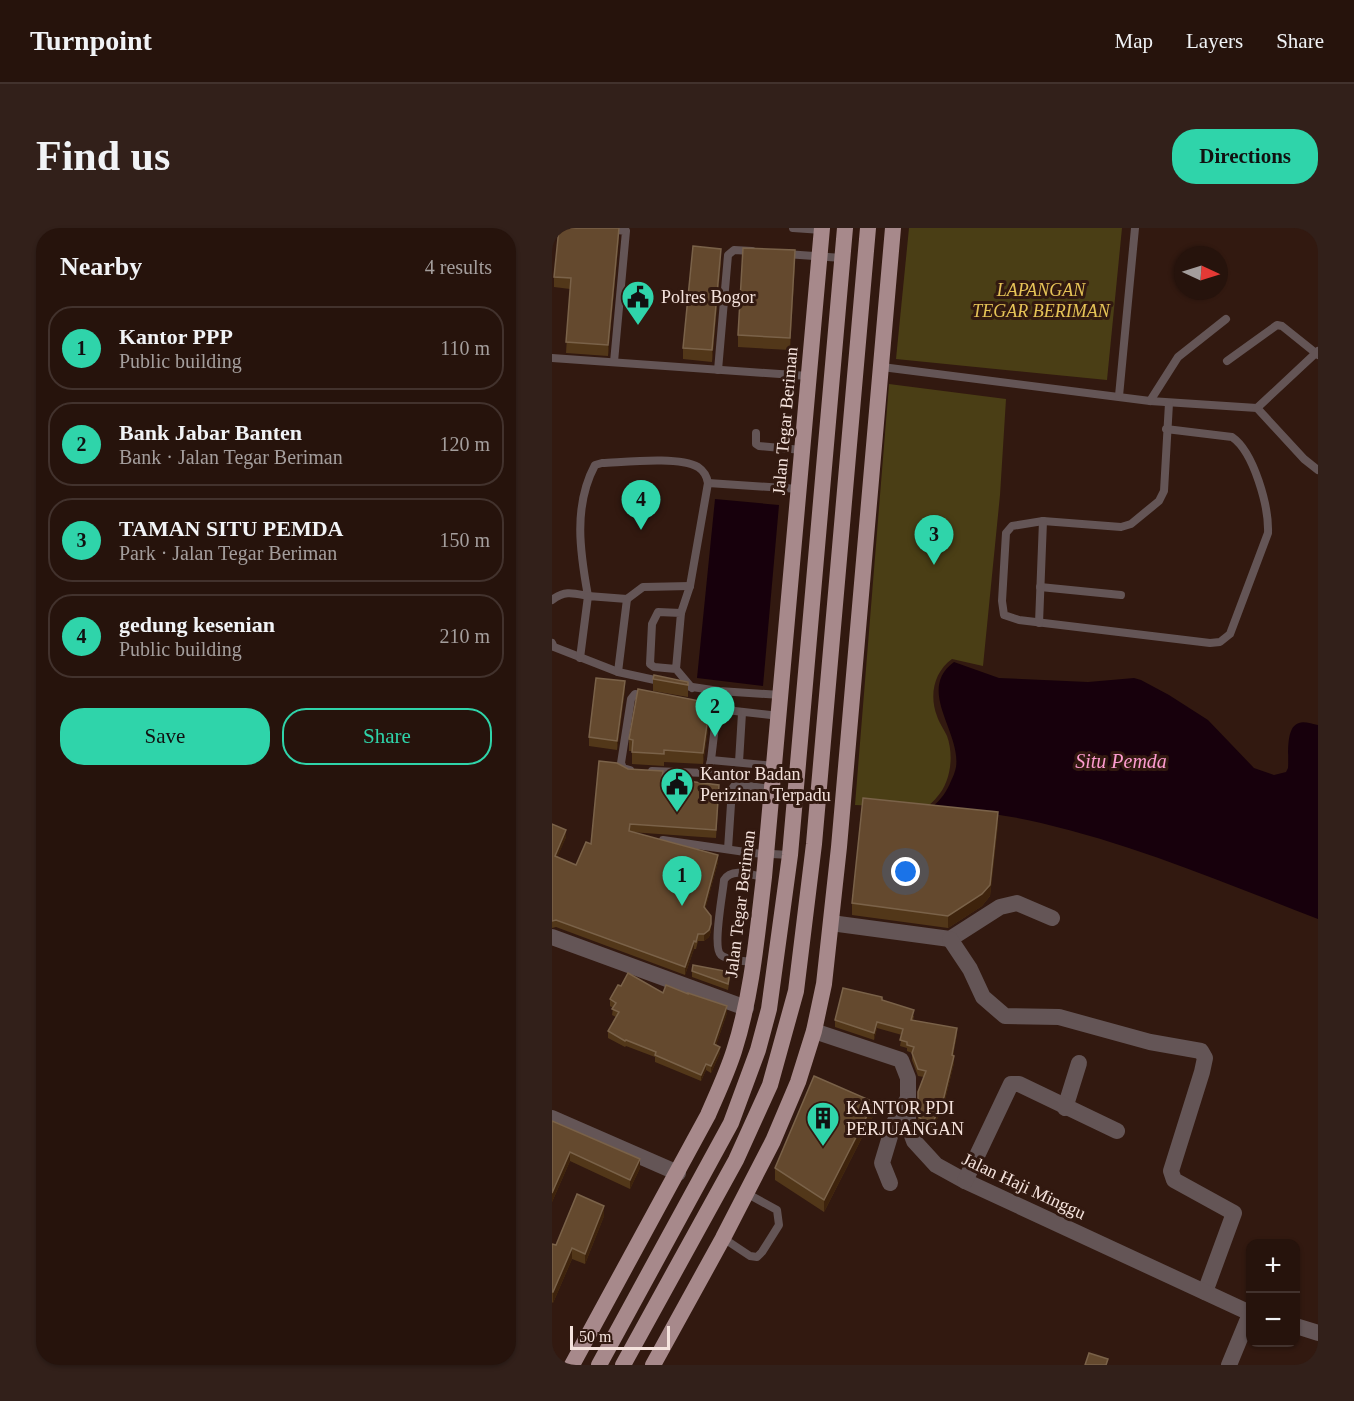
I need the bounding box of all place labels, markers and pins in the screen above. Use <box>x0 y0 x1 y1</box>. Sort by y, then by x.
public building icon: Polres Bogor <box>620 279 656 326</box>
place label: Polres Bogor <box>661 287 756 307</box>
pin: 4 <box>622 480 661 530</box>
pin: 3 <box>914 516 953 565</box>
pin: 2 <box>696 688 734 737</box>
place label: Kantor Badan Perizinan Terpadu <box>700 764 831 805</box>
public building icon: Kantor Badan Perizinan Terpadu <box>659 766 695 813</box>
pin: 1 <box>662 856 702 906</box>
place label: KANTOR PDI PERJUANGAN <box>846 1098 964 1139</box>
building icon: KANTOR PDI PERJUANGAN <box>805 1100 841 1147</box>

